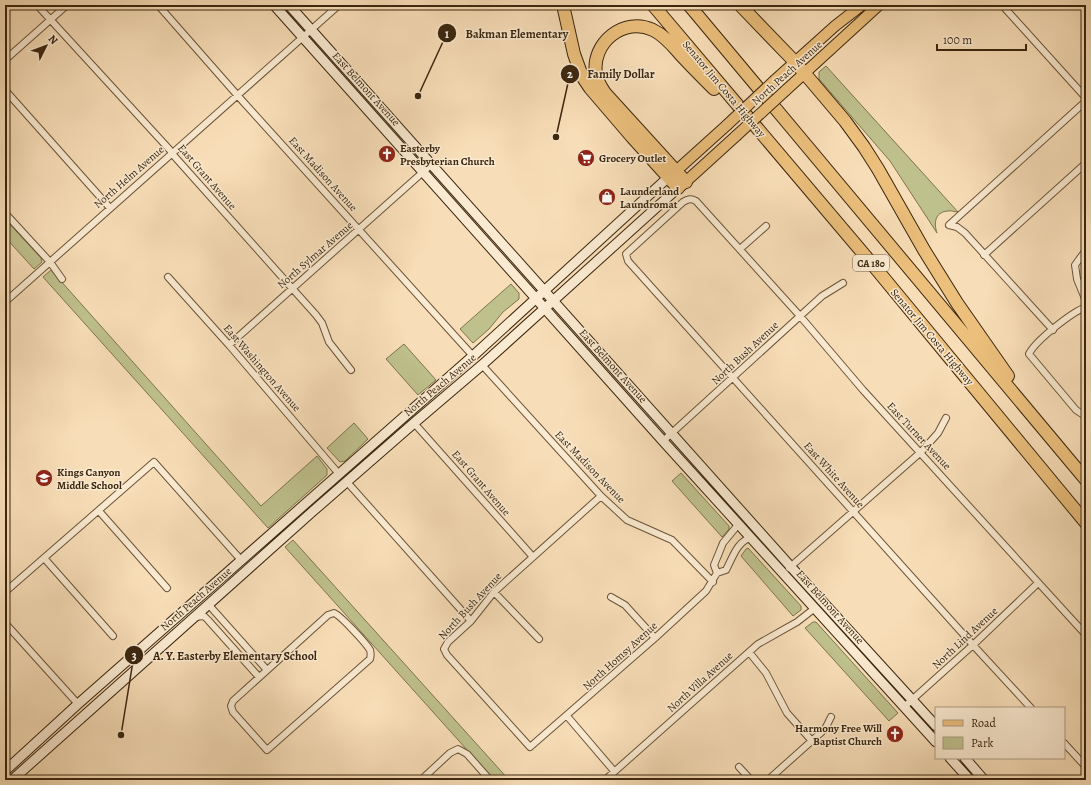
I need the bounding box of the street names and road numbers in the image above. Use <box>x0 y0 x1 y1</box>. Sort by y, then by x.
street label: Senator Jim Costa Highway <box>679 37 769 141</box>
street label: North Peach Avenue <box>748 37 826 109</box>
street label: East Belmont Avenue <box>329 49 403 129</box>
street label: East Madison Avenue <box>285 133 361 215</box>
street label: East Grant Avenue <box>174 141 240 213</box>
street label: North Helm Avenue <box>91 142 167 212</box>
street label: North Sylmar Avenue <box>274 218 356 292</box>
road number: CA 180 <box>853 255 889 271</box>
street label: Senator Jim Costa Highway <box>887 285 977 389</box>
street label: North Bush Avenue <box>708 318 782 388</box>
street label: East Washington Avenue <box>220 321 304 415</box>
street label: East Belmont Avenue <box>576 326 650 406</box>
street label: North Peach Avenue <box>401 350 479 420</box>
street label: East Turner Avenue <box>884 399 954 473</box>
street label: East Madison Avenue <box>551 427 629 507</box>
street label: East White Avenue <box>800 439 868 511</box>
street label: East Grant Avenue <box>448 447 514 519</box>
street label: North Peach Avenue <box>157 564 235 634</box>
street label: East Belmont Avenue <box>793 567 867 647</box>
street label: North Bush Avenue <box>435 569 505 643</box>
street label: North Lind Avenue <box>929 604 1001 672</box>
street label: North Homsy Avenue <box>579 618 661 694</box>
street label: North Villa Avenue <box>664 648 736 716</box>

